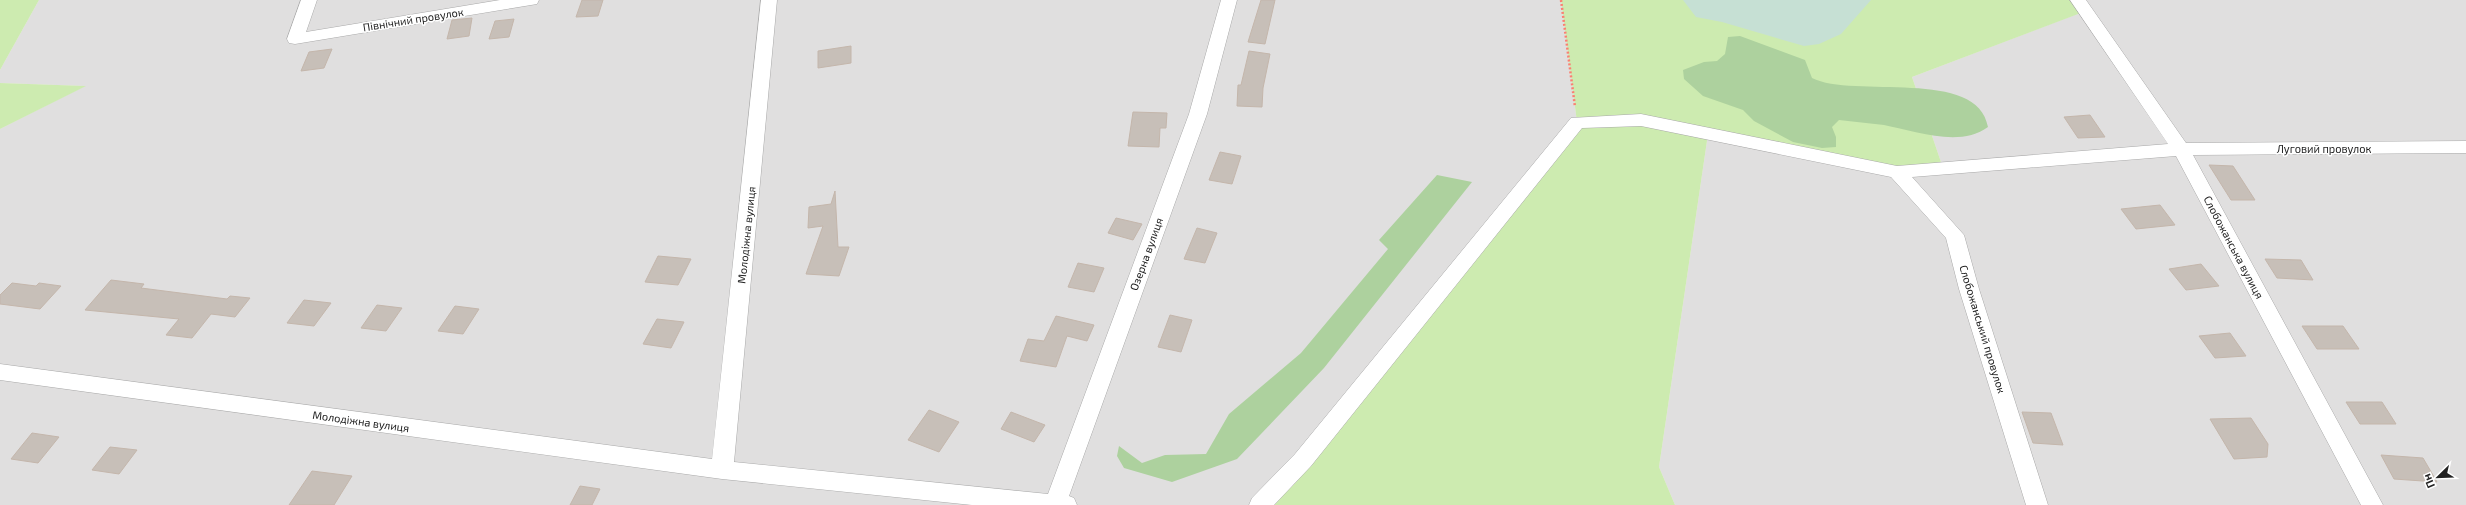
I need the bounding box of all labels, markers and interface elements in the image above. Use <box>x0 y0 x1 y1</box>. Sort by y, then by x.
street label: Північний провулок <box>362 5 465 34</box>
street label: Луговий провулок <box>2277 142 2371 156</box>
street label: Молодіжна вулиця <box>734 186 759 284</box>
street label: Слобожанська вулиця <box>2200 193 2267 301</box>
street label: Озерна вулиця <box>1127 216 1166 293</box>
street label: Слобожанський провулок <box>1956 263 2009 395</box>
street label: Молодіжна вулиця <box>312 408 410 435</box>
north arrow <box>2418 457 2458 497</box>
text: Пн <box>2420 472 2437 490</box>

